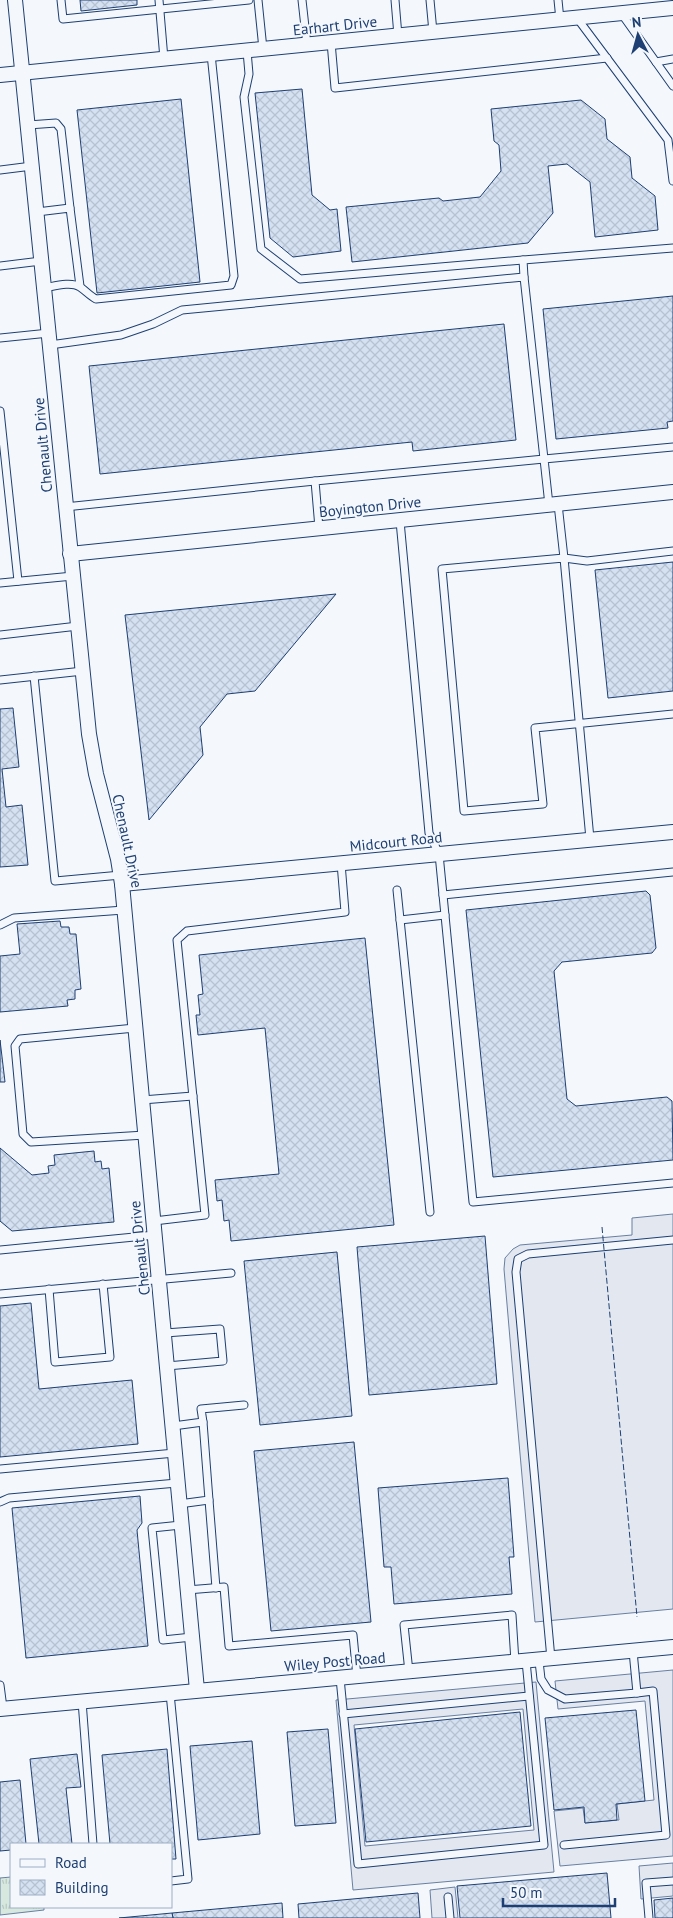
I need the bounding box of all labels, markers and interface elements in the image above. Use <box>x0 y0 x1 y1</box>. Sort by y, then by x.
north arrow <box>613 10 663 60</box>
street label: Earhart Drive <box>292 12 378 39</box>
text: N <box>631 13 642 32</box>
street label: Chenault Drive <box>29 397 56 493</box>
street label: Boyington Drive <box>318 492 422 521</box>
street label: Chenault Drive <box>108 792 147 889</box>
street label: Midcourt Road <box>349 827 443 856</box>
street label: Chenault Drive <box>125 1200 154 1296</box>
street label: Wiley Post Road <box>284 1648 386 1675</box>
legend <box>10 1843 172 1908</box>
text: Road <box>55 1853 87 1872</box>
scale bar <box>503 1876 616 1908</box>
text: Building <box>55 1878 109 1897</box>
text: 50 m <box>510 1883 543 1902</box>

